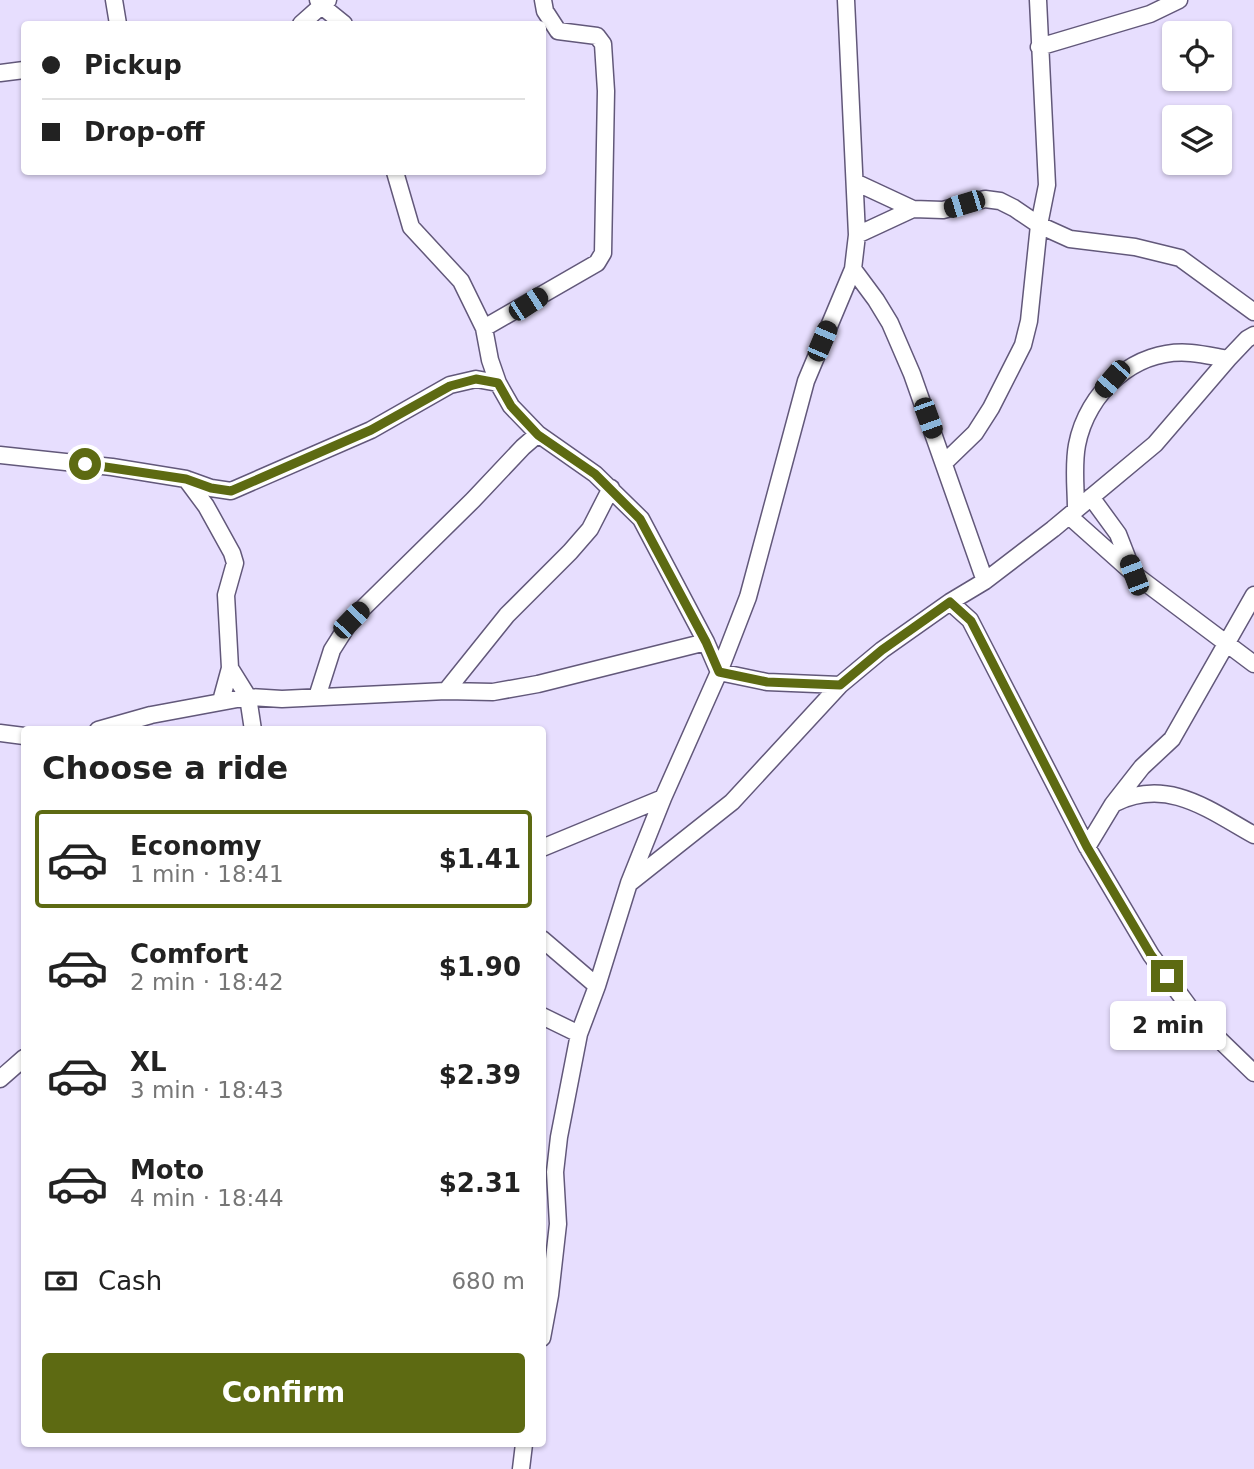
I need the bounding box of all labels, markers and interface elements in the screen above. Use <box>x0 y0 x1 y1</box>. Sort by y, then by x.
map controls <box>1162 21 1232 175</box>
button: locate <box>1162 21 1232 91</box>
text: Pickup <box>84 50 182 80</box>
button: layers <box>1162 105 1232 175</box>
text: Drop-off <box>84 117 205 147</box>
car <box>941 188 988 220</box>
car <box>505 284 552 324</box>
car <box>805 318 840 364</box>
car <box>1091 356 1134 402</box>
car <box>911 395 946 441</box>
route start <box>69 448 101 480</box>
car <box>1117 552 1152 598</box>
car <box>329 598 374 642</box>
text: Choose a ride <box>42 749 288 787</box>
icon: car <box>46 828 109 891</box>
text: Economy <box>130 831 261 861</box>
text: $1.41 <box>439 844 521 874</box>
text: 1 min · 18:41 <box>130 861 284 887</box>
icon: car <box>46 936 109 999</box>
text: Comfort <box>130 939 248 969</box>
text: $1.90 <box>439 952 521 982</box>
route end <box>1151 960 1183 992</box>
text: 2 min · 18:42 <box>130 969 284 995</box>
callout: 2 min <box>1109 1000 1225 1050</box>
text: 2 min <box>1132 1012 1204 1038</box>
icon: car <box>46 1044 109 1107</box>
text: XL <box>130 1047 167 1077</box>
text: $2.39 <box>439 1060 521 1090</box>
text: 3 min · 18:43 <box>130 1077 284 1103</box>
icon: car <box>46 1152 109 1215</box>
text: Moto <box>130 1155 204 1185</box>
text: $2.31 <box>439 1168 521 1198</box>
text: 4 min · 18:44 <box>130 1185 284 1211</box>
icon: cash <box>42 1262 80 1300</box>
text: Cash <box>98 1266 162 1296</box>
text: 680 m <box>451 1268 525 1294</box>
button: Confirm <box>42 1353 525 1433</box>

